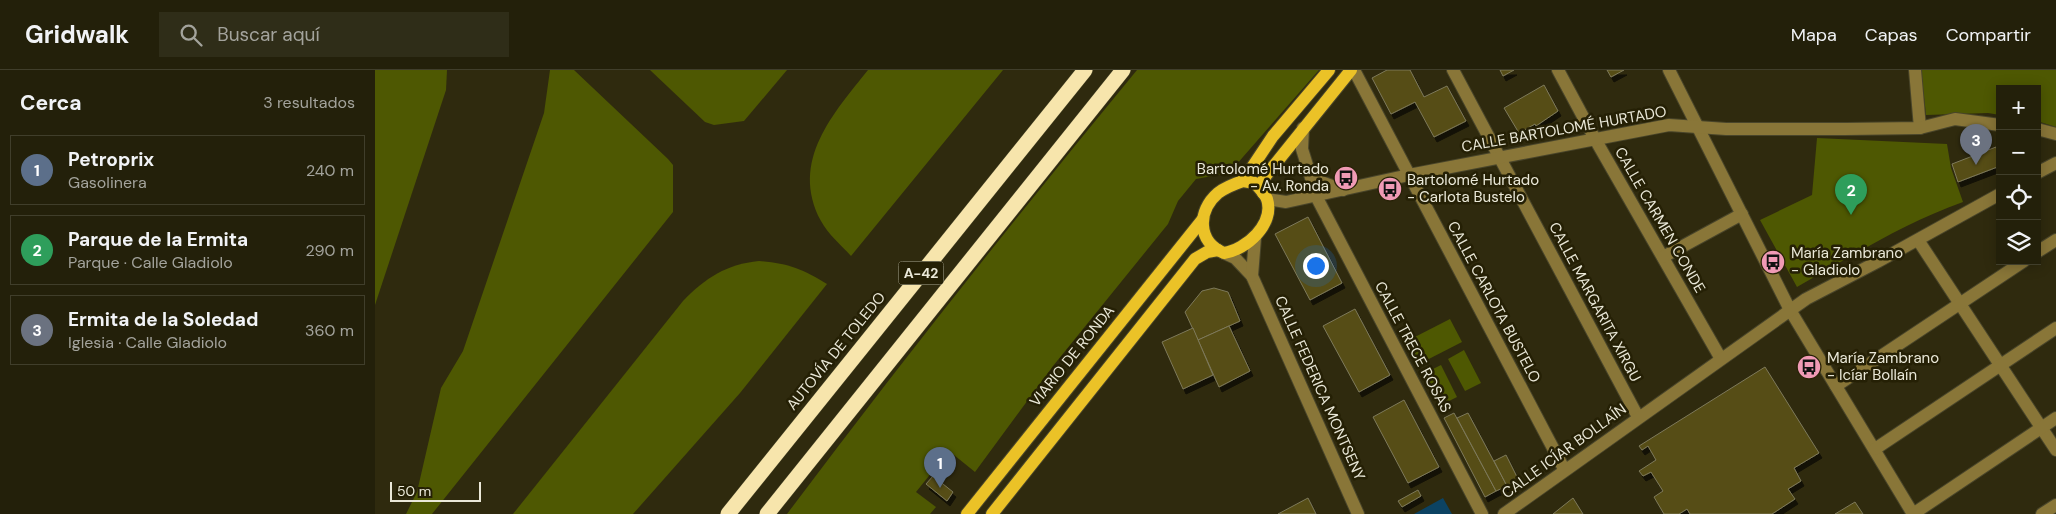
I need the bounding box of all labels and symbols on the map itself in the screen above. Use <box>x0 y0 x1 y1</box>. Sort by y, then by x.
street label: CALLE BARTOLOMÉ HURTADO <box>1460 101 1668 157</box>
pin: 3 <box>1960 124 1992 165</box>
street label: CALLE CARMEN CONDE <box>1610 144 1710 296</box>
place label: Bartolomé Hurtado - Av. Ronda <box>1197 159 1329 196</box>
bus stop icon: Bartolomé Hurtado - Av. Ronda <box>1333 165 1359 191</box>
place label: Bartolomé Hurtado - Carlota Bustelo <box>1407 170 1539 207</box>
pin: 2 <box>1835 174 1867 215</box>
bus stop icon: Bartolomé Hurtado - Carlota Bustelo <box>1377 176 1403 202</box>
street label: CALLE CARLOTA BUSTELO <box>1443 218 1545 386</box>
street label: CALLE MARGARITA XIRGU <box>1544 219 1646 385</box>
place label: María Zambrano - Gladiolo <box>1791 243 1903 280</box>
bus stop icon: María Zambrano - Gladiolo <box>1760 249 1786 275</box>
your location <box>1303 253 1329 279</box>
road number: A-42 <box>899 262 943 284</box>
street label: CALLE TRECE ROSAS <box>1370 278 1456 416</box>
street label: AUTOVÍA DE TOLEDO <box>782 288 890 414</box>
street label: CALLE FEDERICA MONTSENY <box>1270 293 1370 484</box>
street label: VIARIO DE RONDA <box>1025 301 1119 411</box>
place label: María Zambrano - Icíar Bollaín <box>1827 348 1939 385</box>
bus stop icon: María Zambrano - Icíar Bollaín <box>1796 354 1822 380</box>
street label: CALLE ICÍAR BOLLAÍN <box>1498 399 1630 503</box>
pin: 1 <box>924 447 956 488</box>
scale bar <box>390 479 481 502</box>

